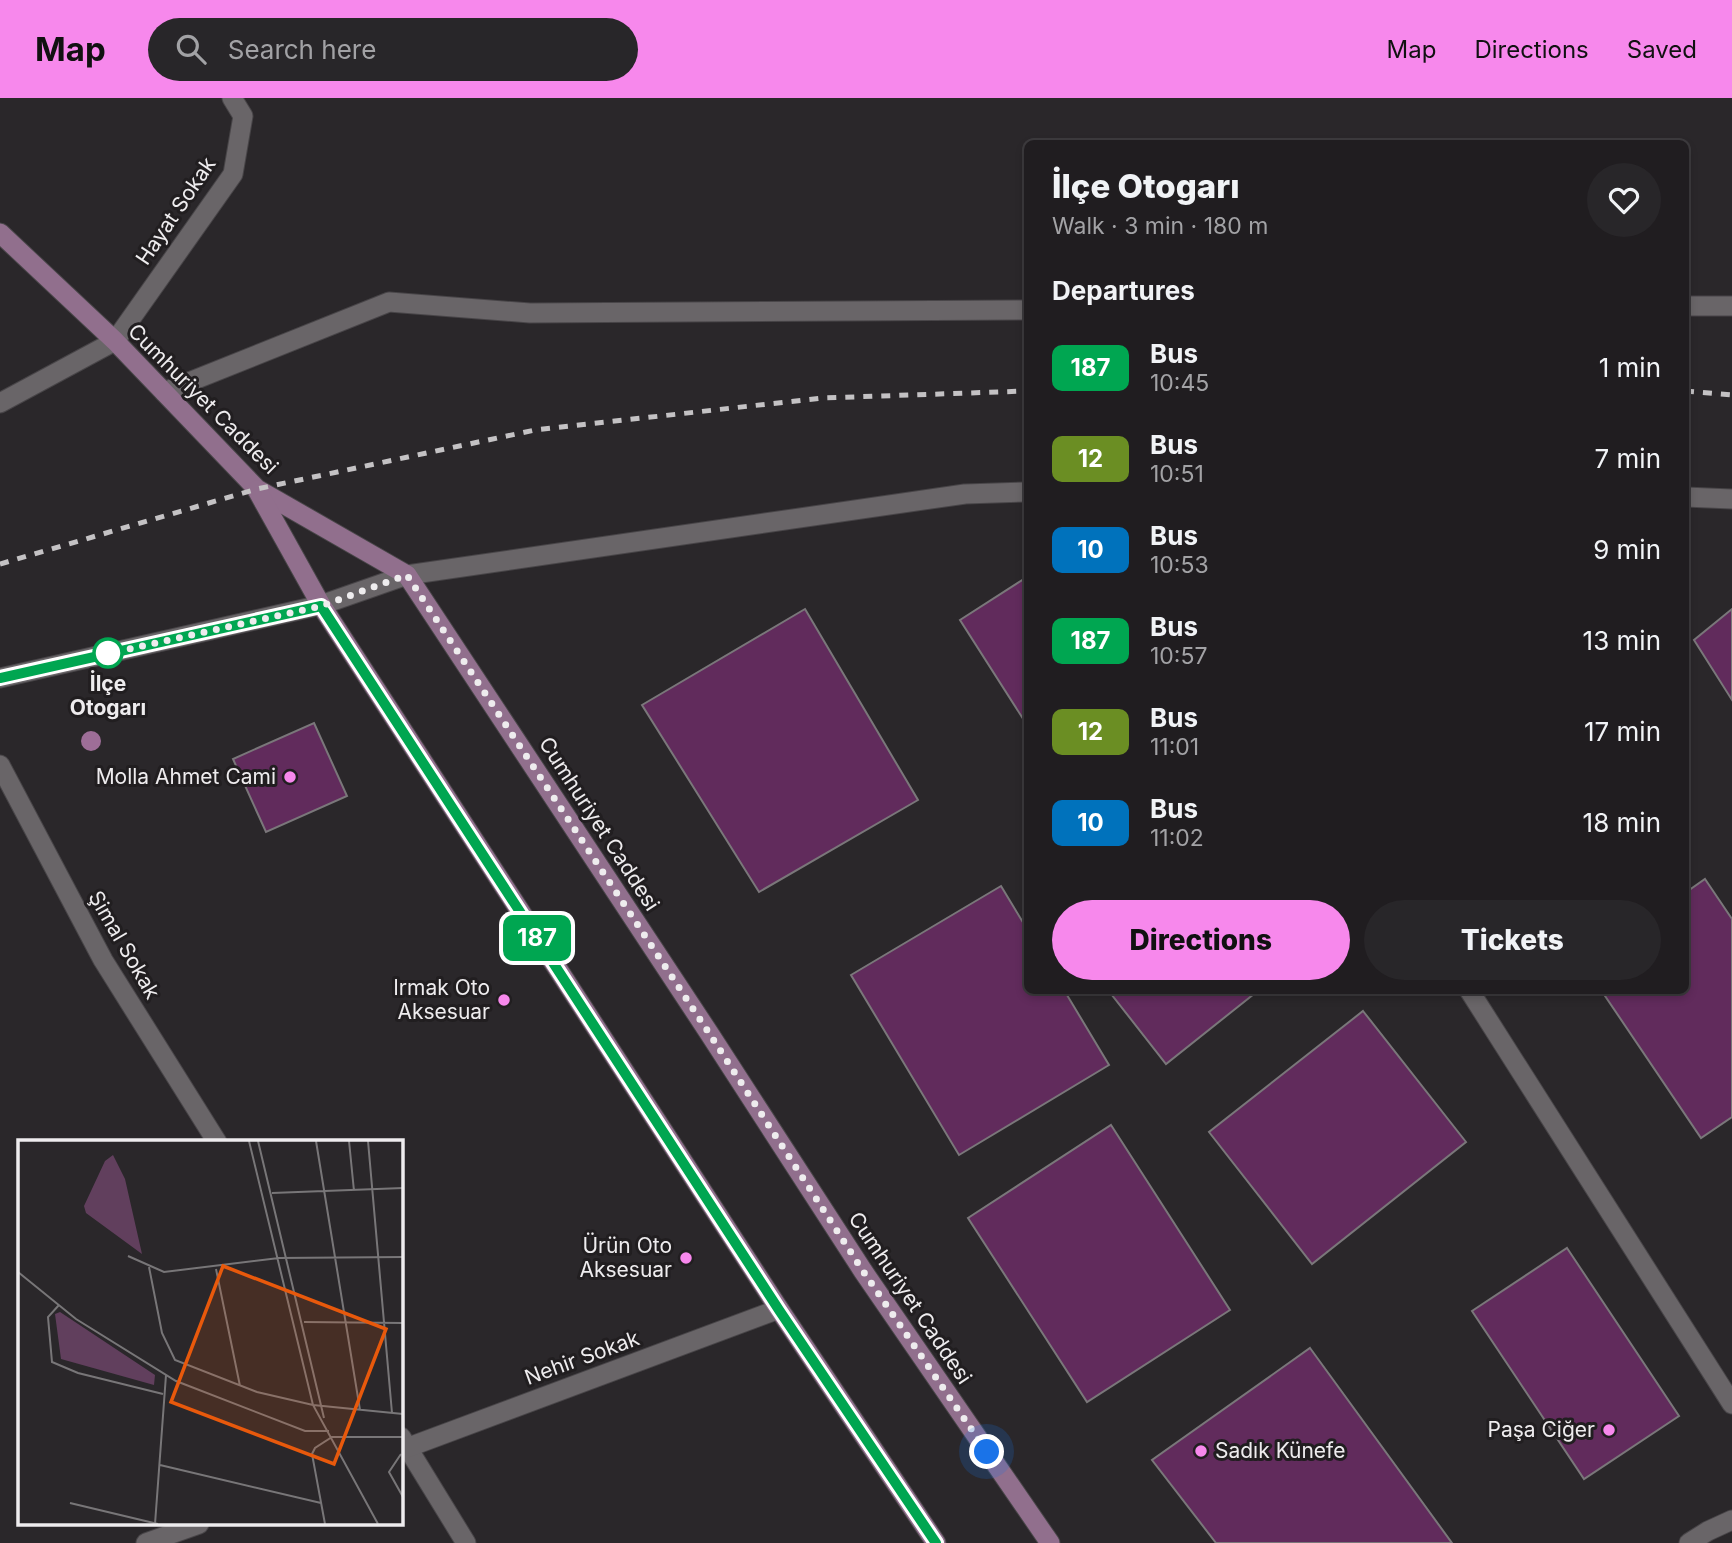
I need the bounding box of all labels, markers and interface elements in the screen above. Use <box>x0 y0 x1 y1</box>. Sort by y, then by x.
search box <box>148 18 638 81</box>
text: Map <box>35 29 106 69</box>
icon: search <box>172 30 210 68</box>
text: Search here <box>228 34 376 65</box>
text: Map <box>1387 35 1436 64</box>
text: Directions <box>1474 35 1589 64</box>
text: Saved <box>1627 35 1697 64</box>
street label: Hayat Sokak <box>130 152 221 269</box>
button: heart <box>1587 163 1661 237</box>
text: İlçe Otogarı <box>1052 166 1240 206</box>
text: Walk · 3 min · 180 m <box>1052 212 1268 240</box>
text: Departures <box>1052 275 1195 306</box>
street label: Cumhuriyet Caddesi <box>123 318 284 479</box>
text: Bus <box>1150 338 1198 369</box>
text: 1 min <box>1599 352 1661 383</box>
text: 187 <box>1071 353 1110 382</box>
text: 10:45 <box>1150 369 1209 397</box>
text: Bus <box>1150 429 1198 460</box>
text: 7 min <box>1595 443 1661 474</box>
text: 12 <box>1078 444 1103 473</box>
text: 10:51 <box>1150 460 1204 488</box>
text: Bus <box>1150 520 1198 551</box>
text: 9 min <box>1593 534 1661 565</box>
text: 10 <box>1077 535 1104 564</box>
text: 10:53 <box>1150 551 1209 579</box>
text: Bus <box>1150 611 1198 642</box>
text: 13 min <box>1583 625 1661 656</box>
text: 187 <box>1071 626 1110 655</box>
marker: İlçe Otogarı <box>93 638 123 668</box>
text: 10:57 <box>1150 642 1208 670</box>
place label: İlçe Otogarı <box>70 670 146 720</box>
text: Bus <box>1150 702 1198 733</box>
text: 17 min <box>1584 716 1661 747</box>
text: 12 <box>1078 717 1103 746</box>
street label: Cumhuriyet Caddesi <box>534 732 665 915</box>
text: 11:01 <box>1150 733 1199 761</box>
place label: Molla Ahmet Cami <box>96 764 276 789</box>
marker: Molla Ahmet Cami <box>282 769 298 785</box>
text: Bus <box>1150 793 1198 824</box>
text: 18 min <box>1583 807 1661 838</box>
text: 10 <box>1077 808 1104 837</box>
text: 11:02 <box>1150 824 1204 852</box>
street label: Şimal Sokak <box>83 886 166 1004</box>
button: Directions <box>1052 900 1350 980</box>
button: Tickets <box>1364 900 1661 980</box>
line badge: 187 <box>497 915 577 961</box>
text: 187 <box>517 923 557 952</box>
place label: Irmak Oto Aksesuar <box>393 975 490 1024</box>
marker: Irmak Oto Aksesuar <box>496 992 512 1008</box>
inset map <box>18 1140 402 1526</box>
street label: Cumhuriyet Caddesi <box>844 1207 977 1388</box>
place label: Ürün Oto Aksesuar <box>579 1232 672 1282</box>
marker: Ürün Oto Aksesuar <box>678 1250 694 1266</box>
street label: Nehir Sokak <box>521 1325 643 1390</box>
place label: Paşa Ciğer <box>1488 1417 1595 1442</box>
marker: Paşa Ciğer <box>1601 1422 1617 1438</box>
your location <box>969 1434 1004 1469</box>
place label: Sadık Künefe <box>1215 1438 1346 1463</box>
marker: Sadık Künefe <box>1193 1443 1209 1459</box>

